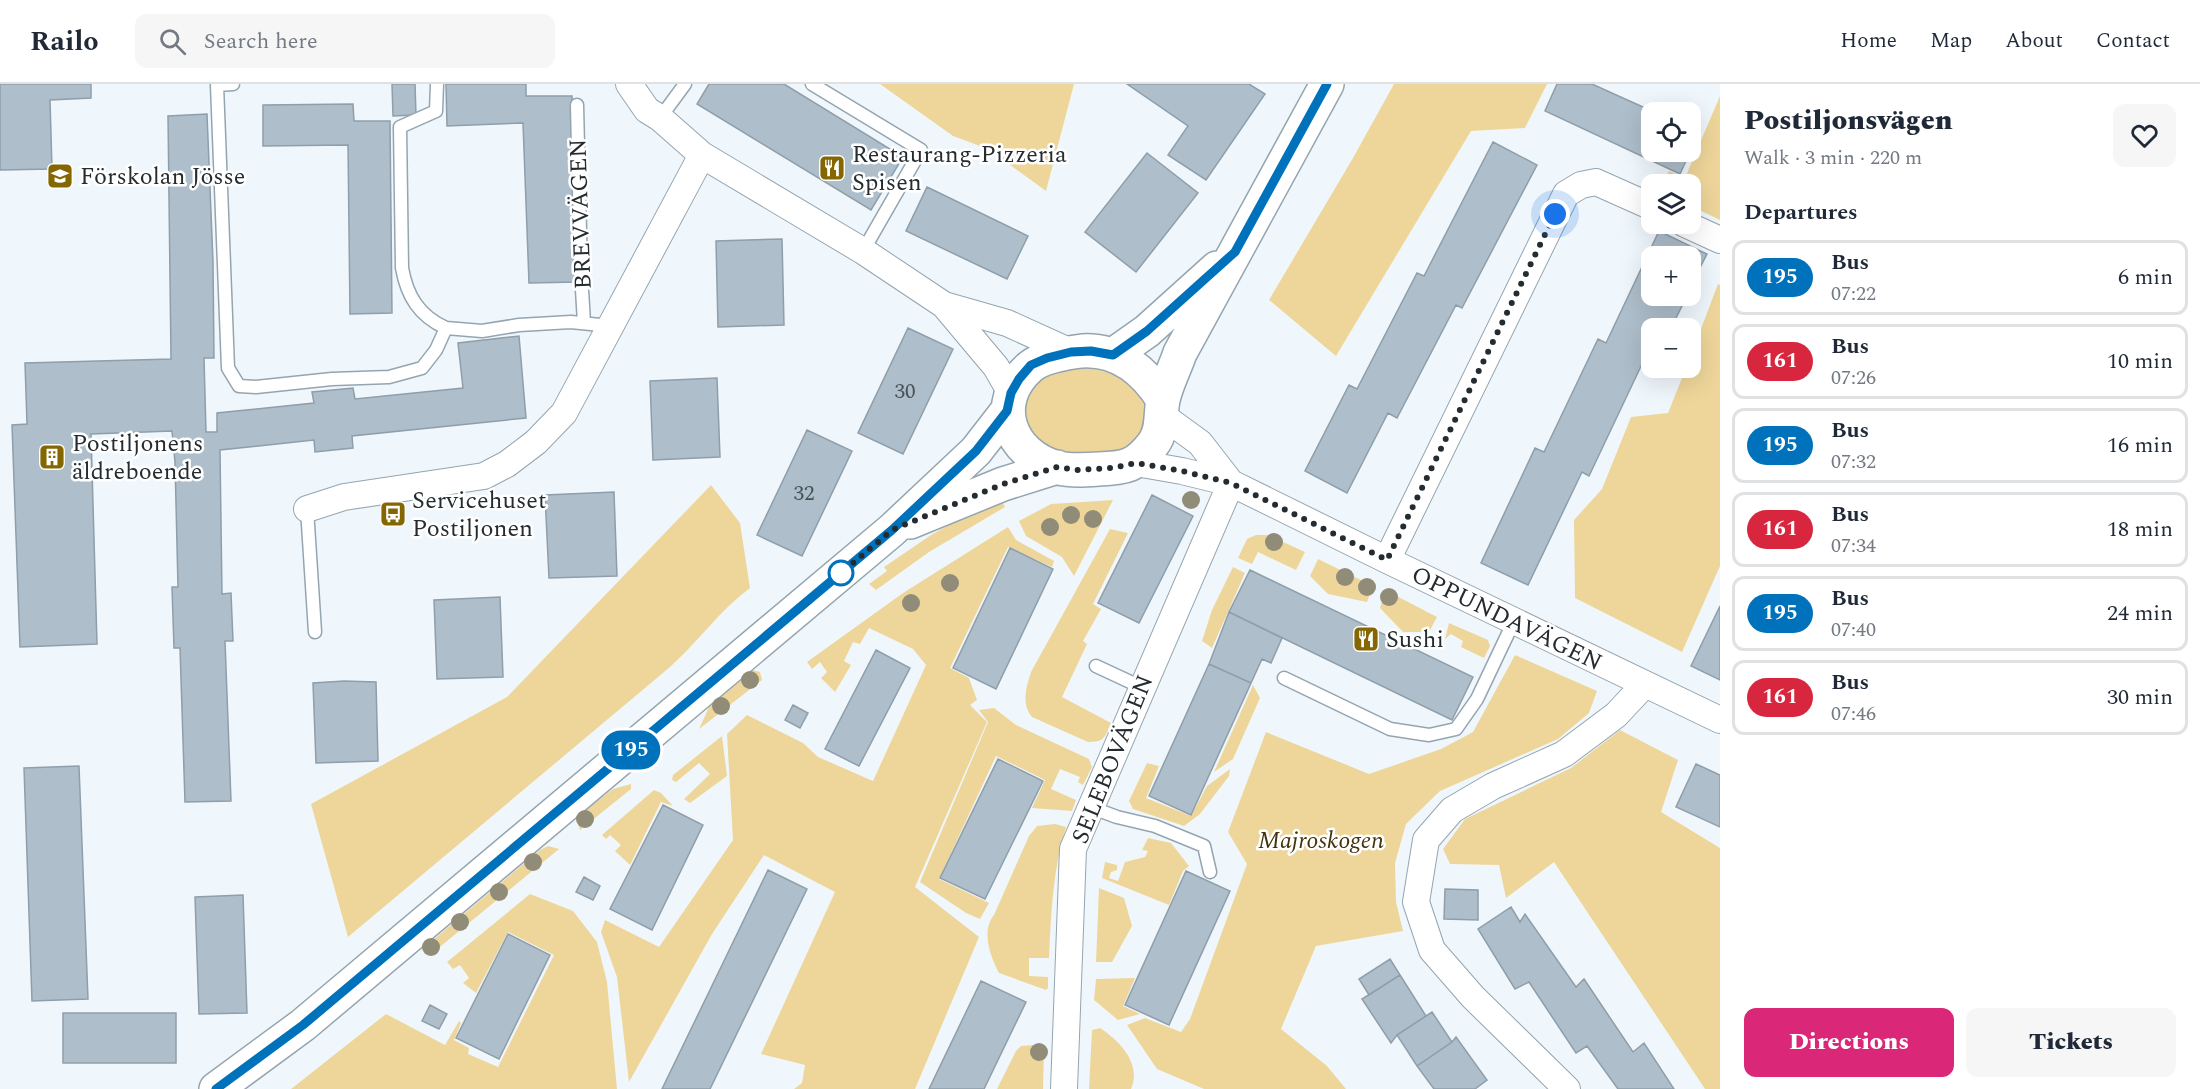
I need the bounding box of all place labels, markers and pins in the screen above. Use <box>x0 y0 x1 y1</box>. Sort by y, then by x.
place label: Restaurang-Pizzeria Spisen <box>852 137 1067 201</box>
restaurant icon: Restaurang-Pizzeria Spisen <box>817 153 847 183</box>
place label: Förskolan Jösse <box>80 159 245 195</box>
school or university icon: Förskolan Jösse <box>45 161 75 191</box>
place label: Postiljonens äldreboende <box>72 426 203 490</box>
building icon: Postiljonens äldreboende <box>37 442 67 472</box>
place label: Servicehuset Postiljonen <box>412 483 546 547</box>
bus stop icon: Servicehuset Postiljonen <box>378 499 408 529</box>
unlabelled marker <box>828 560 854 586</box>
place label: Sushi <box>1386 622 1444 658</box>
restaurant icon: Sushi <box>1351 624 1381 654</box>

